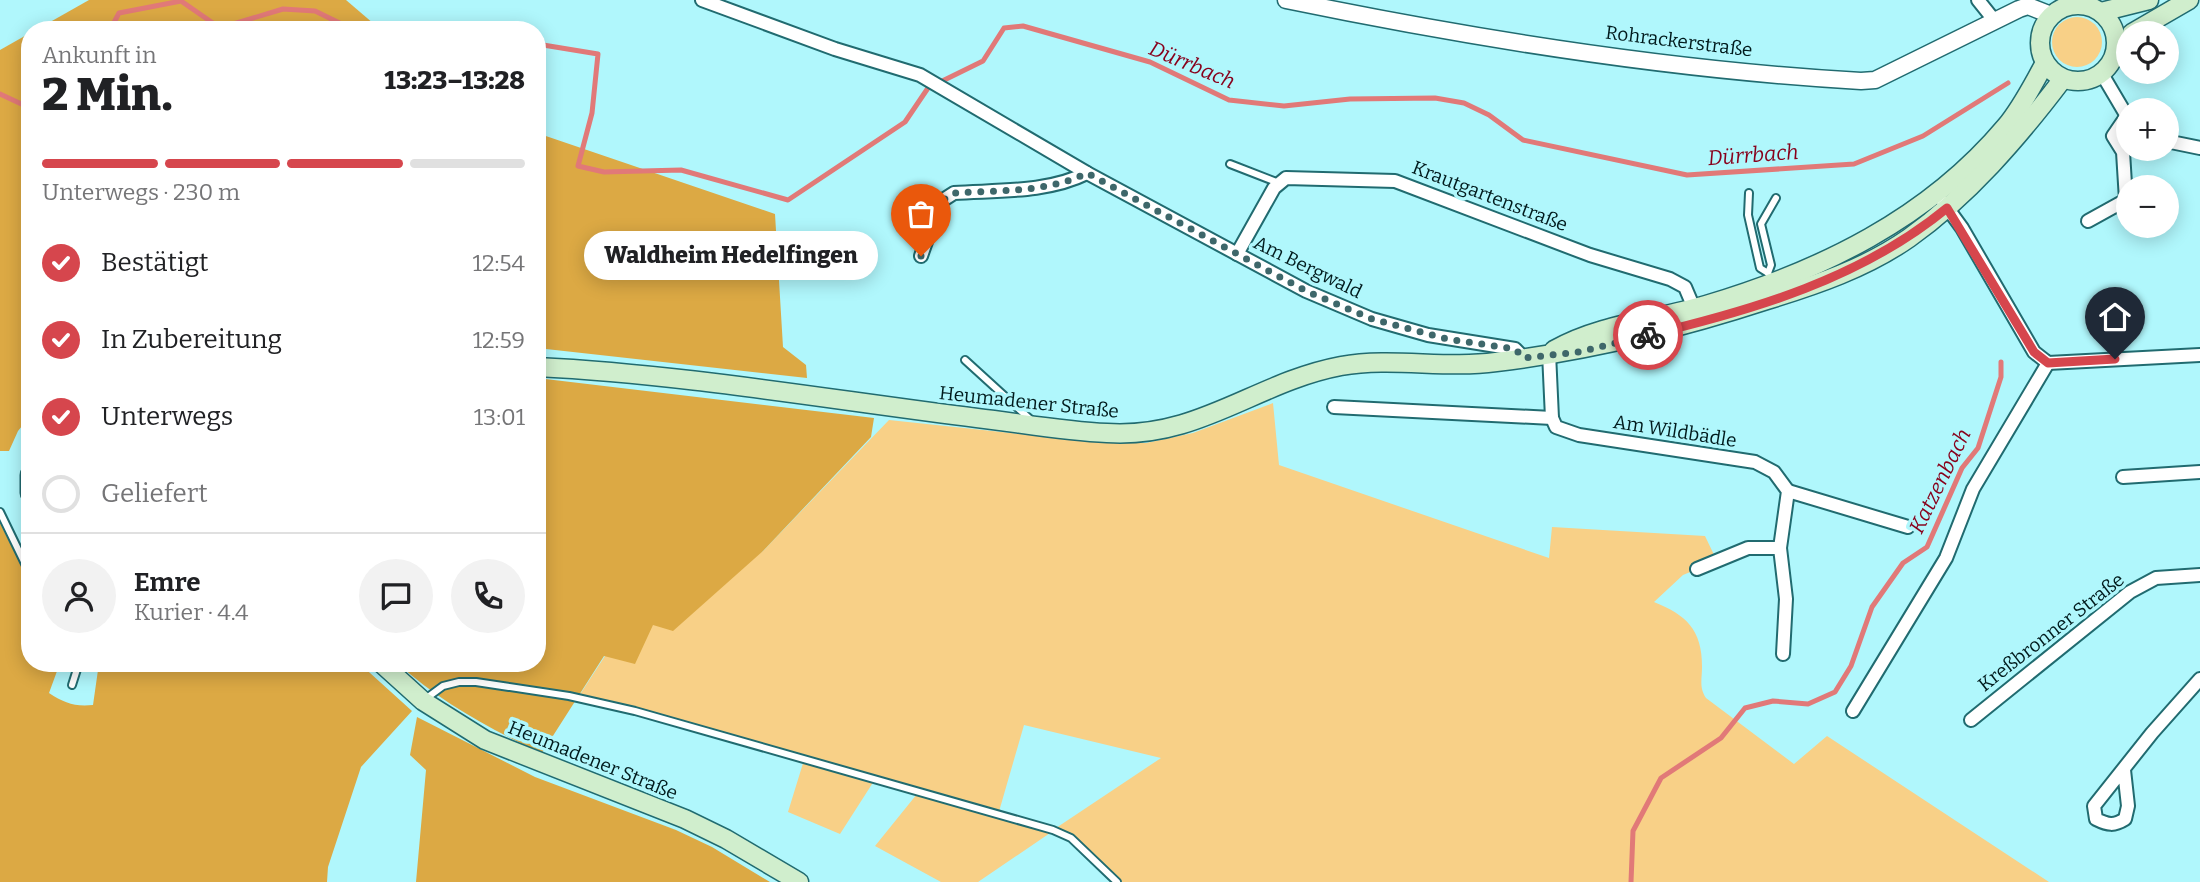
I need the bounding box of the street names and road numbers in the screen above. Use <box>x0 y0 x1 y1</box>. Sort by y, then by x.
street label: Rohrackerstraße <box>1604 21 1754 61</box>
street label: Krautgartenstraße <box>1409 156 1571 236</box>
street label: Am Bergwald <box>1250 231 1366 303</box>
street label: Heumadener Straße <box>938 381 1120 423</box>
street label: Am Wildbädle <box>1612 410 1738 452</box>
street label: Kreßbronner Straße <box>1973 568 2129 696</box>
street label: Heumadener Straße <box>505 716 681 804</box>

